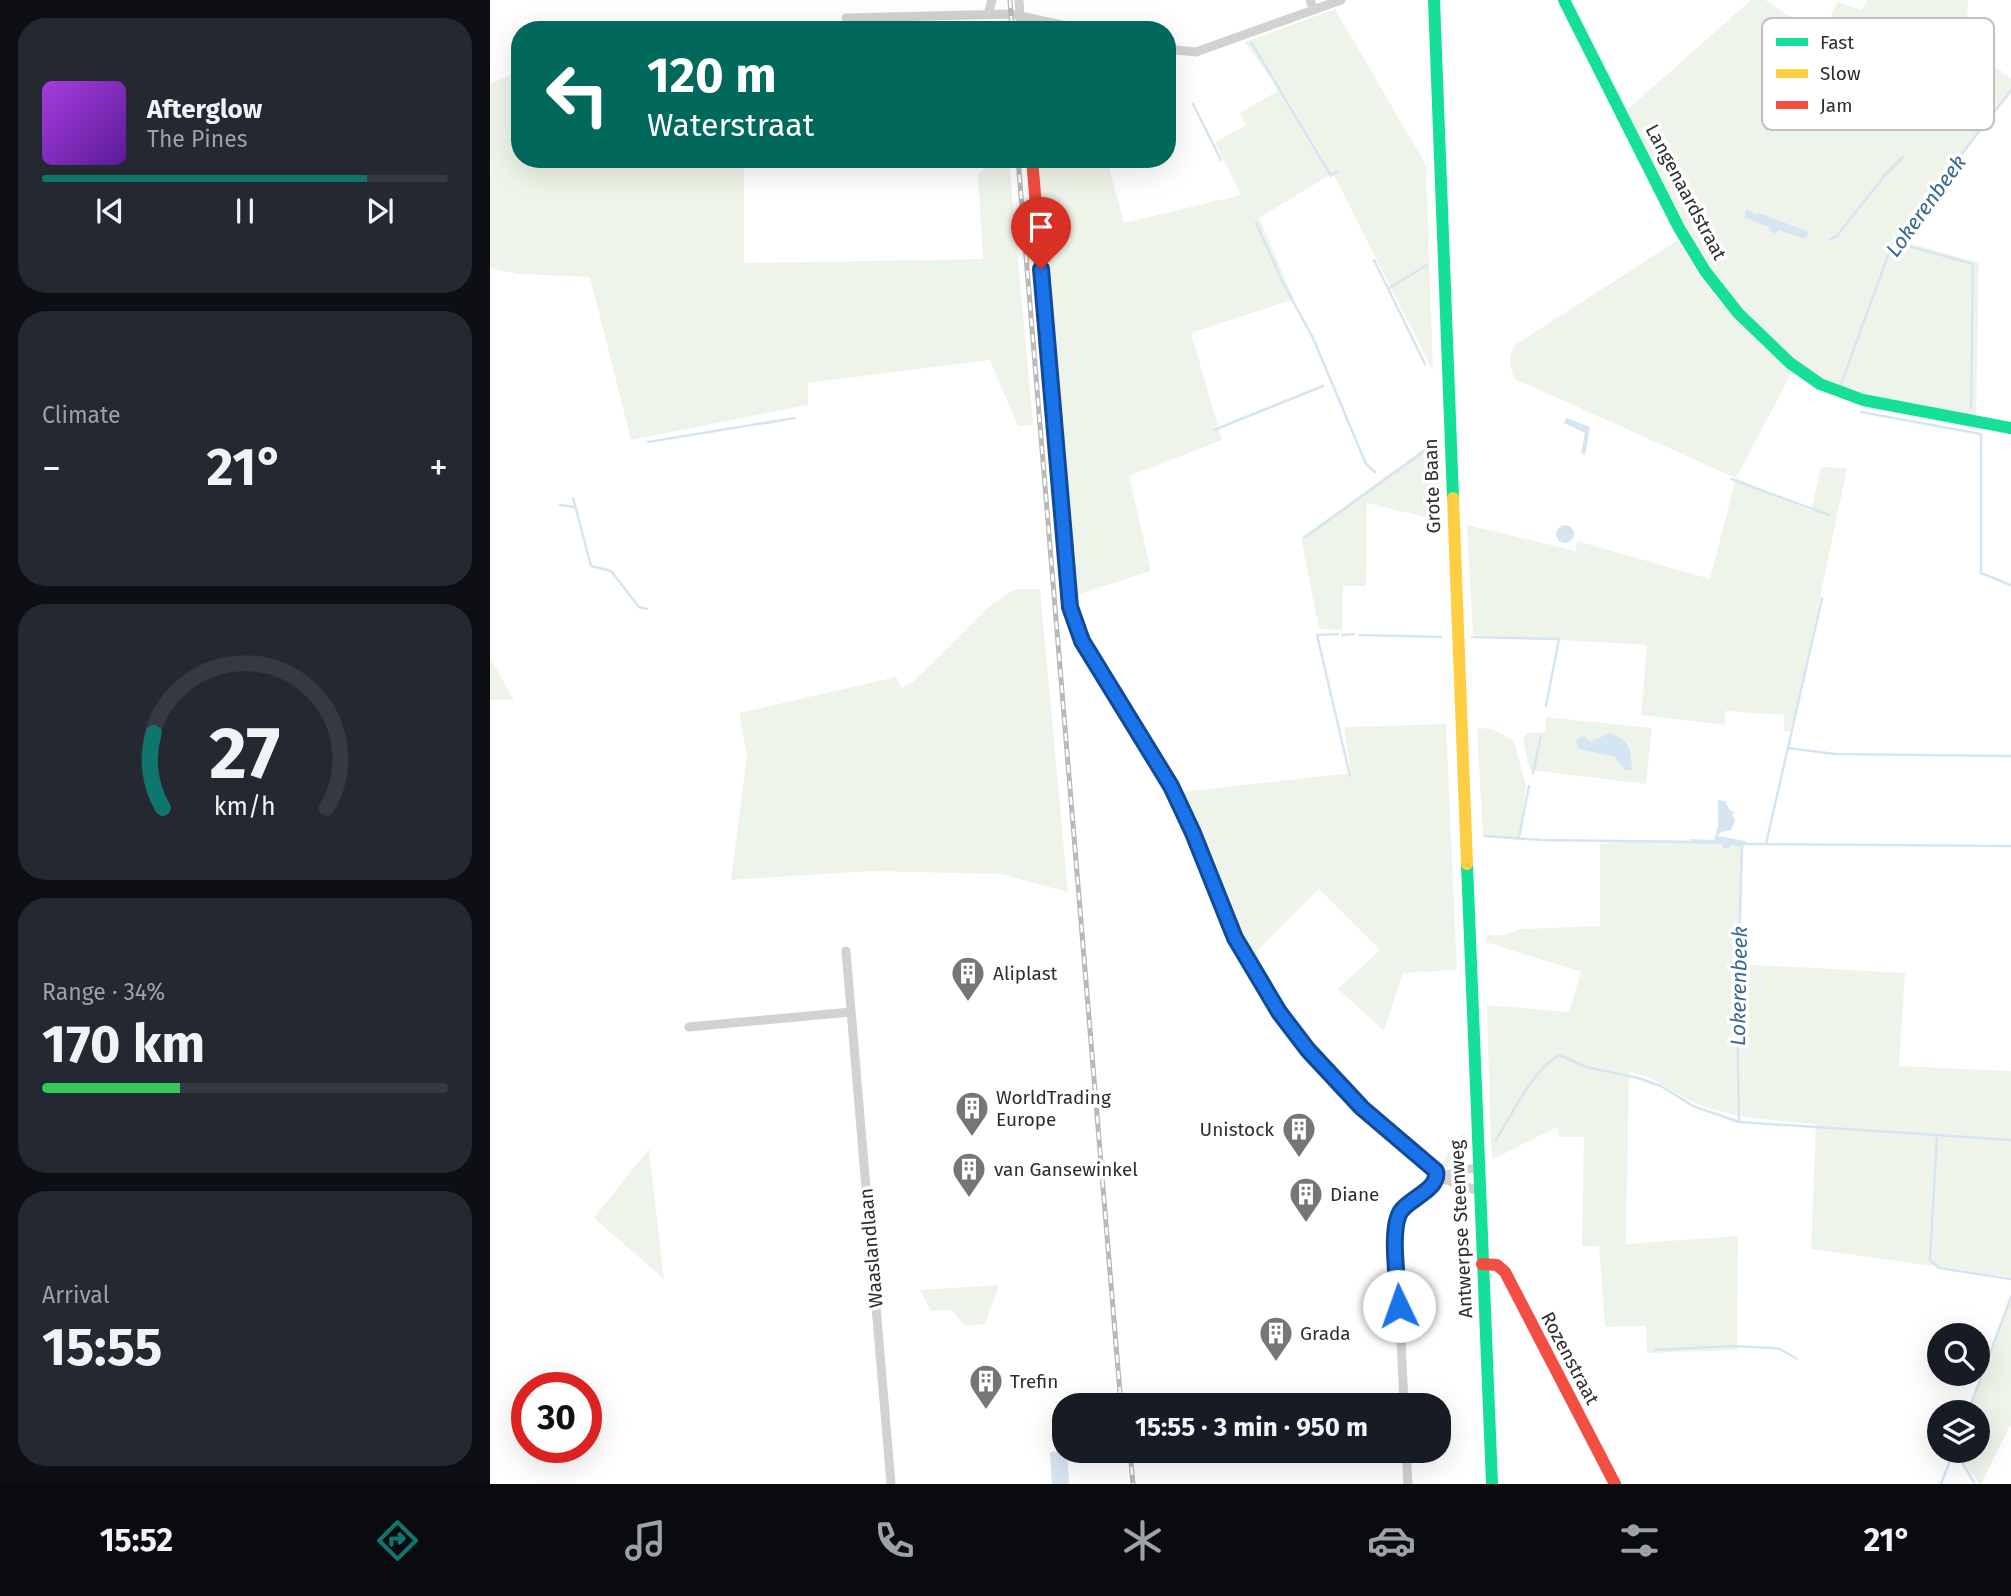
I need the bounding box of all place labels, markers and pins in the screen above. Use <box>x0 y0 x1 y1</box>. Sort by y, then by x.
pin <box>1011 197 1071 269</box>
building icon: Aliplast <box>949 954 987 1003</box>
place label: Aliplast <box>993 962 1058 985</box>
place label: WorldTrading Europe <box>996 1086 1111 1131</box>
building icon: WorldTrading Europe <box>953 1089 991 1138</box>
building icon: Unistock <box>1280 1110 1318 1159</box>
place label: Unistock <box>1200 1118 1274 1141</box>
building icon: van Gansewinkel <box>950 1150 988 1199</box>
place label: van Gansewinkel <box>994 1158 1138 1181</box>
building icon: Diane <box>1287 1175 1325 1224</box>
place label: Diane <box>1330 1183 1379 1206</box>
building icon: Grada <box>1257 1314 1295 1363</box>
place label: Grada <box>1300 1322 1351 1345</box>
building icon: Trefin <box>967 1362 1005 1411</box>
place label: Trefin <box>1010 1370 1058 1393</box>

